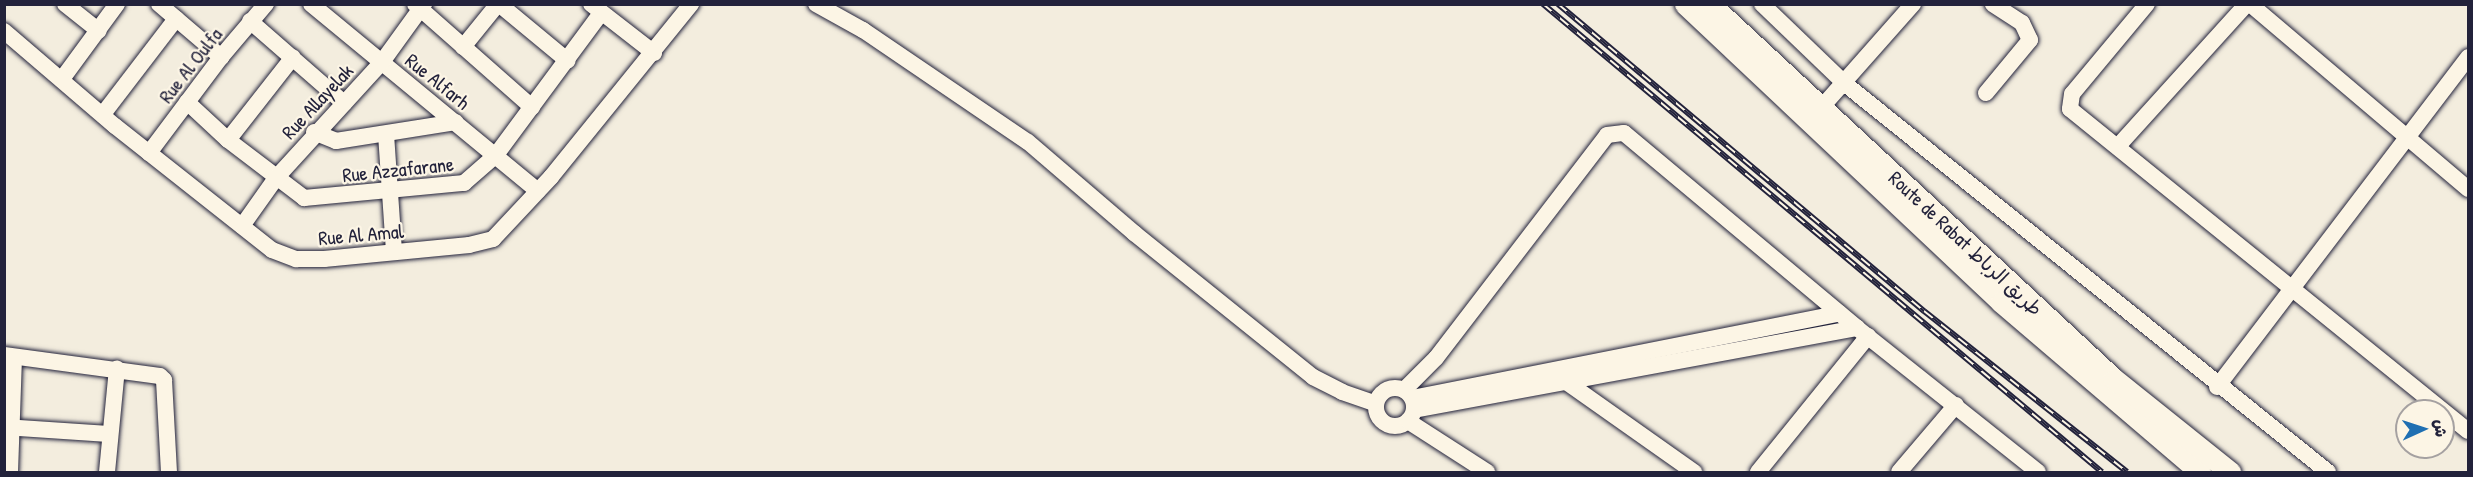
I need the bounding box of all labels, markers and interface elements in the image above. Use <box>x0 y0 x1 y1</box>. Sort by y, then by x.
street label: Rue Al Oulfa <box>153 23 227 107</box>
street label: Rue Alfarh <box>401 48 475 114</box>
street label: Rue Allayelak <box>276 59 358 143</box>
street label: Rue Azzafarane <box>341 151 455 187</box>
street label: Route de Rabat طريق الرباط <box>1884 166 2048 320</box>
street label: Rue Al Amal <box>317 218 405 250</box>
north arrow <box>2395 399 2455 459</box>
text: ش <box>2430 419 2452 438</box>

